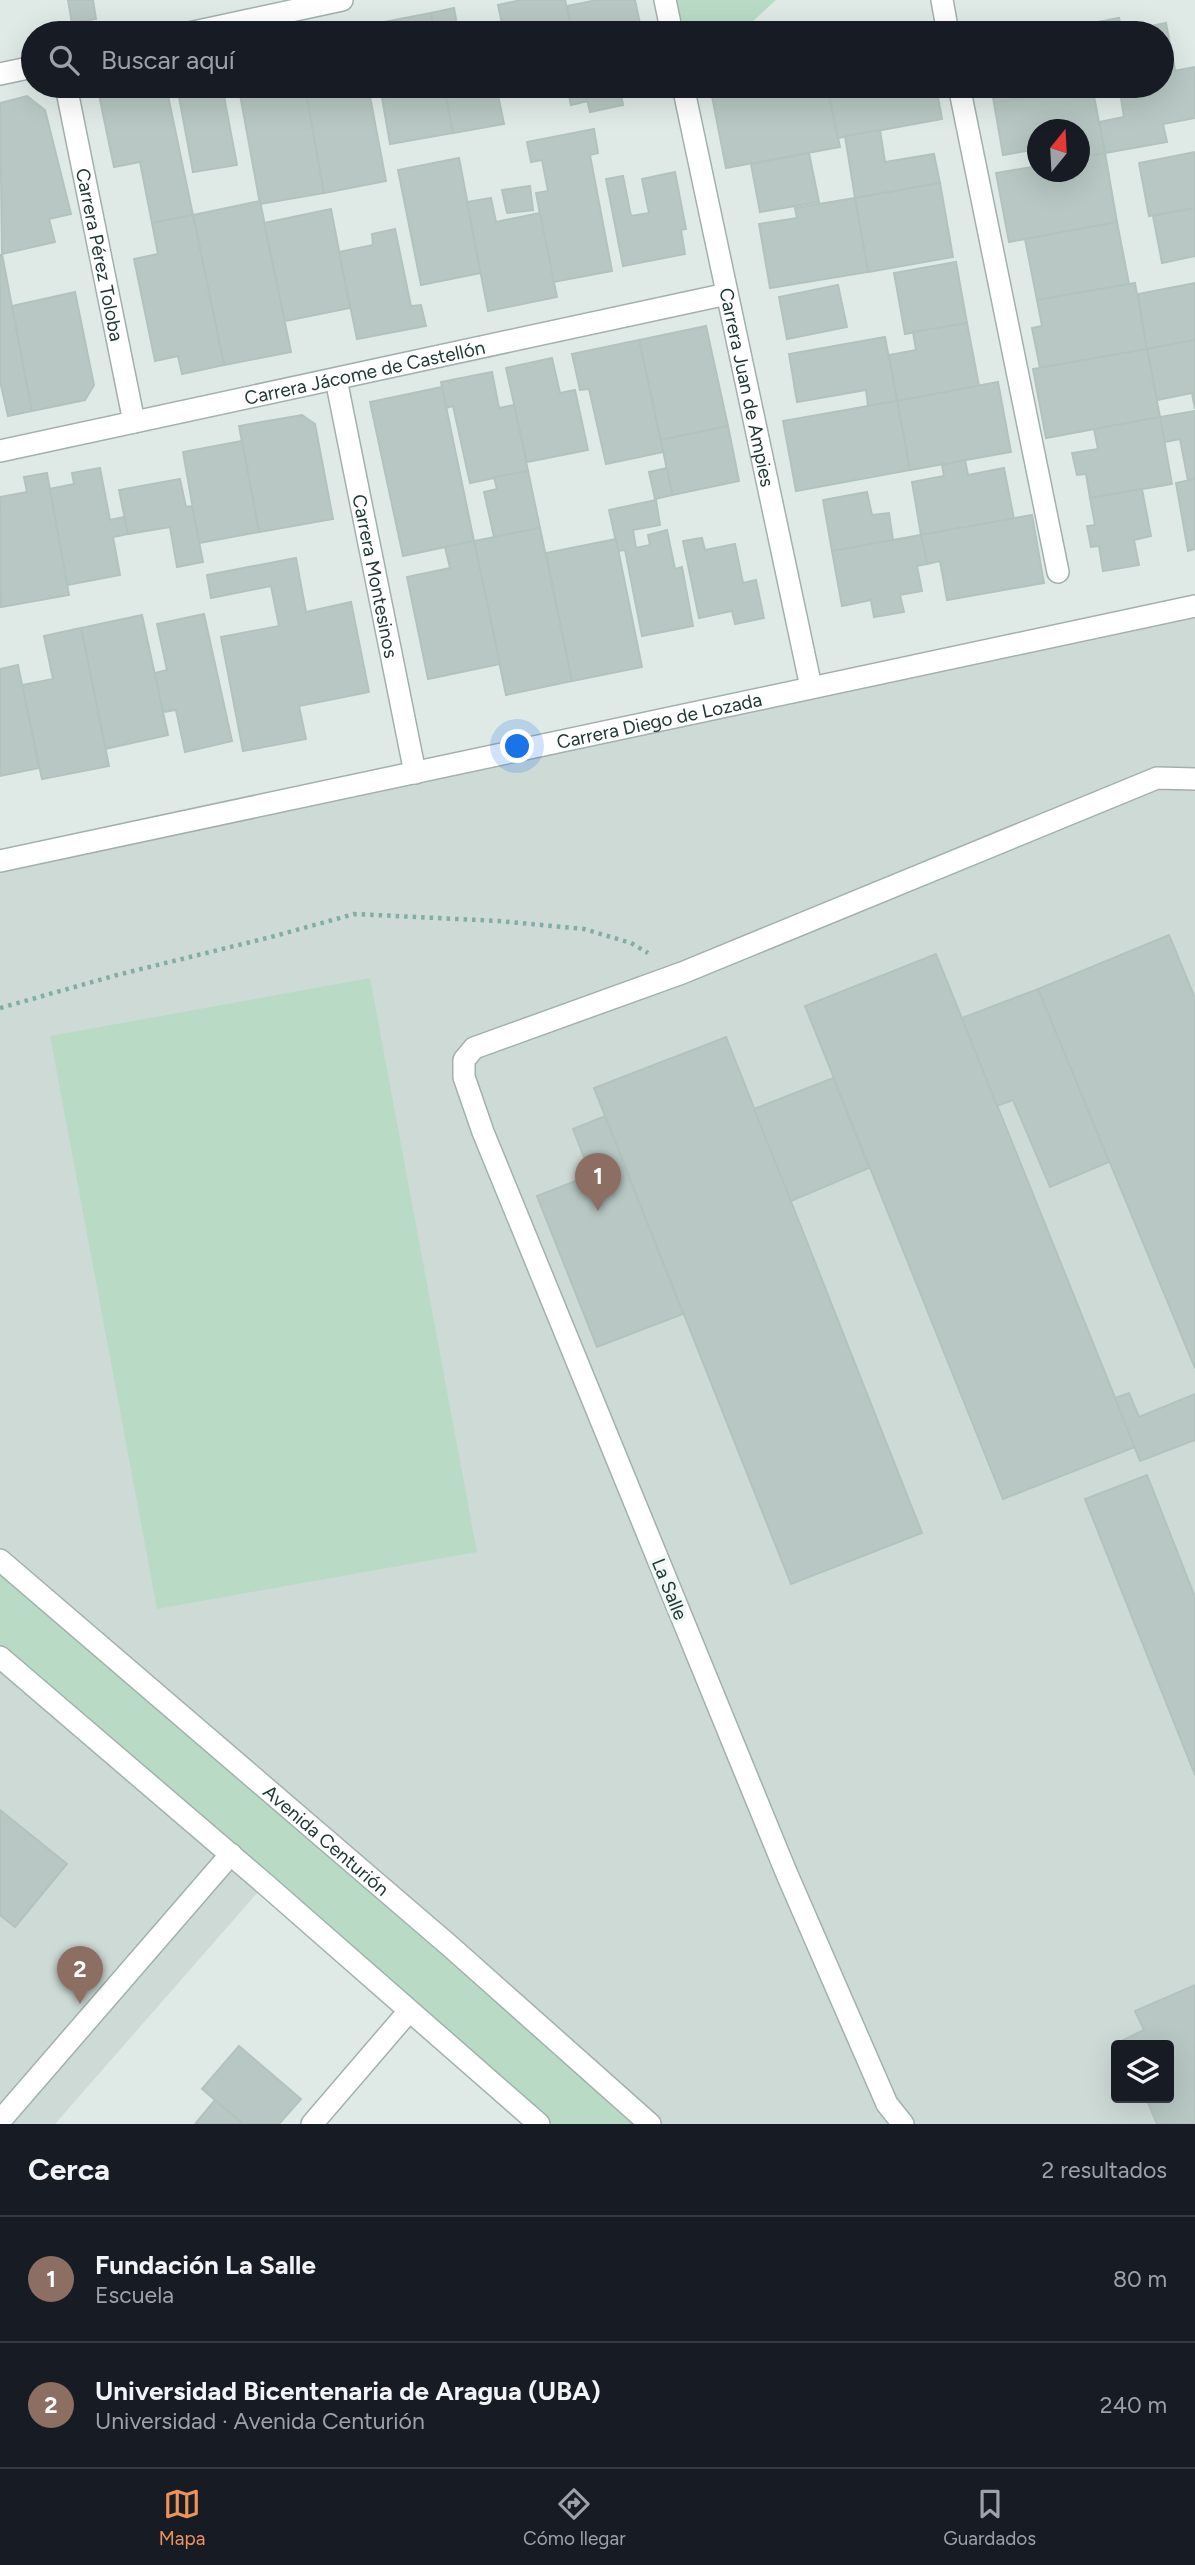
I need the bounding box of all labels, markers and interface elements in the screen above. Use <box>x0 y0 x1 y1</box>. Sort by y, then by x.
search box <box>21 21 1174 98</box>
icon: search <box>45 41 83 79</box>
text: Buscar aquí <box>101 44 235 76</box>
north arrow <box>1027 119 1090 182</box>
street label: Carrera Pérez Toloba <box>71 166 128 343</box>
street label: Carrera Juan de Ampies <box>714 286 779 489</box>
street label: Carrera Jácome de Castellón <box>242 336 487 410</box>
street label: Carrera Montesinos <box>347 492 403 660</box>
street label: Carrera Diego de Lozada <box>555 688 764 754</box>
your location <box>500 729 534 763</box>
pin: 1 <box>575 1153 621 1211</box>
street label: La Salle <box>647 1555 692 1623</box>
street label: Avenida Centurión <box>258 1780 394 1901</box>
pin: 2 <box>57 1946 103 2004</box>
map controls <box>1111 2040 1174 2103</box>
button: layers <box>1111 2040 1174 2103</box>
text: Cerca <box>28 2151 110 2188</box>
text: 2 resultados <box>1042 2156 1167 2184</box>
text: Fundación La Salle <box>95 2249 316 2281</box>
text: 1 <box>46 2265 56 2293</box>
text: 80 m <box>1113 2265 1167 2293</box>
text: Escuela <box>95 2281 174 2309</box>
text: Universidad Bicentenaria de Aragua (UBA) <box>95 2375 601 2407</box>
text: 2 <box>44 2391 58 2419</box>
text: 240 m <box>1100 2391 1167 2419</box>
text: Universidad · Avenida Centurión <box>95 2407 425 2435</box>
tab: Mapa <box>159 2485 205 2550</box>
tab: Cómo llegar <box>523 2485 626 2550</box>
tab: Guardados <box>943 2485 1036 2550</box>

